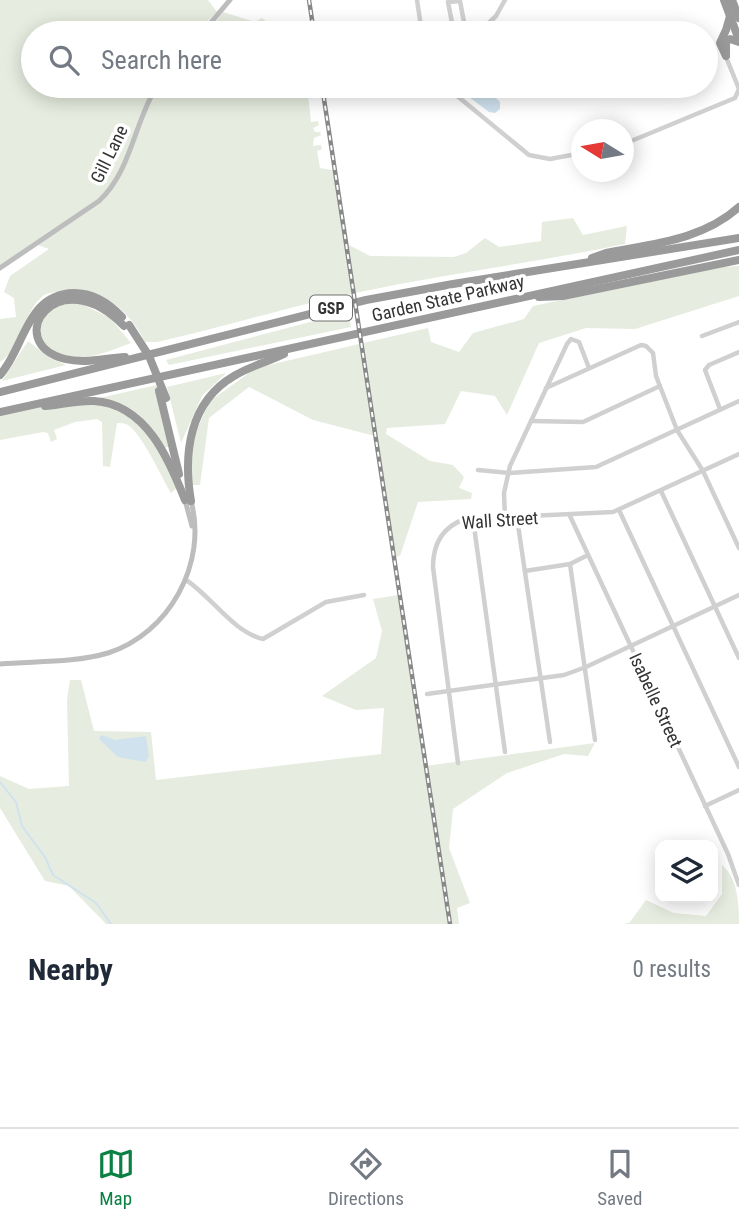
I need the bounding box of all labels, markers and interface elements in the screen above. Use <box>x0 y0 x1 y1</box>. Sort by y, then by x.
search box <box>21 21 718 98</box>
icon: search <box>45 41 83 79</box>
text: Search here <box>101 45 222 75</box>
north arrow <box>571 119 634 182</box>
street label: Gill Lane <box>86 122 132 186</box>
street label: Garden State Parkway <box>370 270 527 326</box>
road number: GSP <box>310 296 352 320</box>
street label: Wall Street <box>461 507 539 533</box>
street label: Isabelle Street <box>625 649 687 751</box>
map controls <box>655 840 718 903</box>
button: layers <box>655 840 718 903</box>
text: Nearby <box>28 952 113 987</box>
text: 0 results <box>633 956 711 983</box>
tab: Map <box>97 1145 135 1210</box>
tab: Directions <box>328 1145 404 1210</box>
tab: Saved <box>597 1145 642 1210</box>

